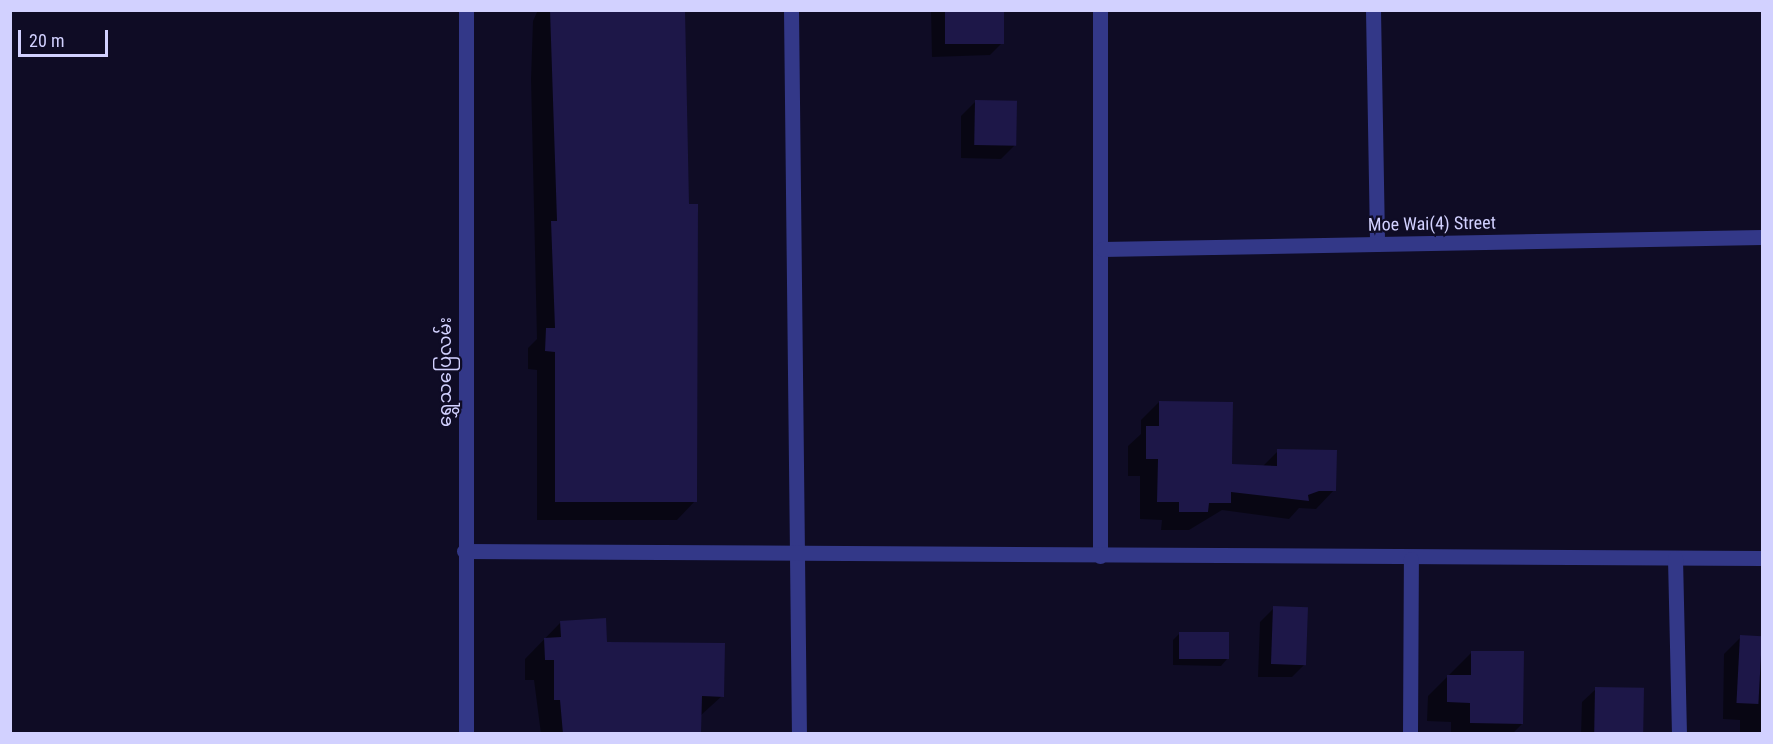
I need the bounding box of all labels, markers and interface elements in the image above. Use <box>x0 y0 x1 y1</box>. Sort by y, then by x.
scale bar <box>21 18 111 56</box>
text: 20 m <box>29 30 64 51</box>
street label: Moe Wai(4) Street <box>1368 212 1496 236</box>
street label: ရွှေသပြေလမ်း <box>434 317 456 427</box>

